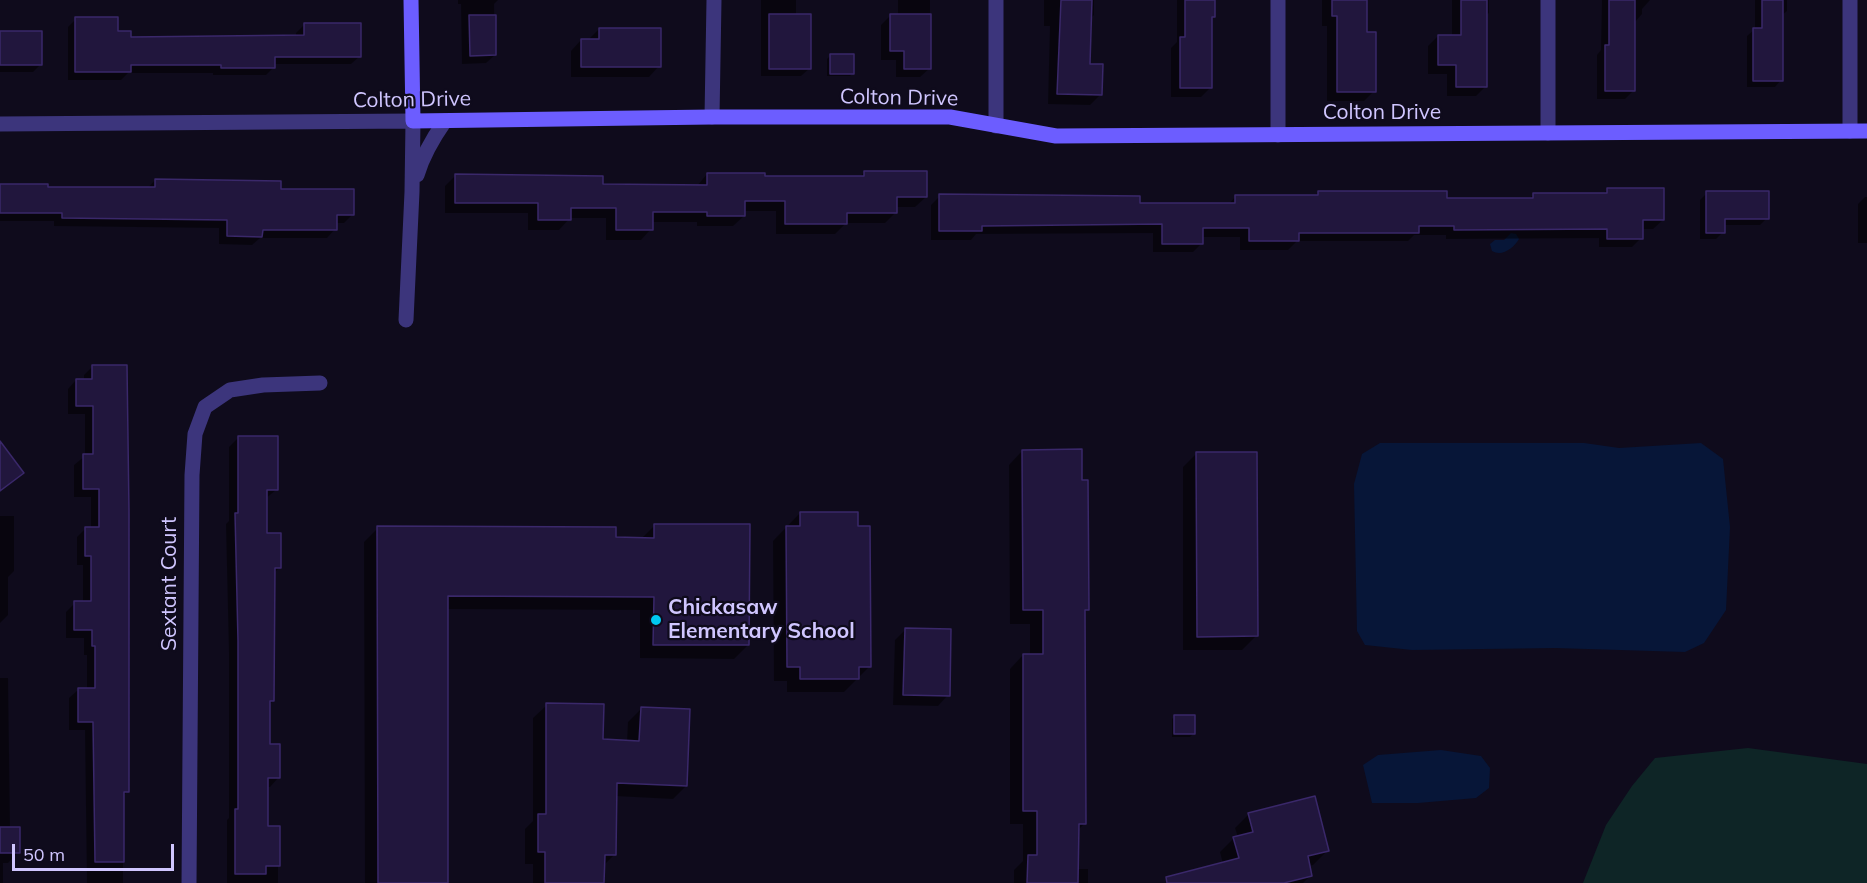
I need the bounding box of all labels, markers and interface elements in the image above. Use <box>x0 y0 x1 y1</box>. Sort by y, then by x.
street label: Colton Drive <box>840 84 958 112</box>
street label: Colton Drive <box>353 86 471 114</box>
street label: Colton Drive <box>1323 100 1441 126</box>
street label: Sextant Court <box>157 517 183 651</box>
place label: Chickasaw Elementary School <box>668 595 855 645</box>
marker: Chickasaw Elementary School <box>649 613 663 627</box>
scale bar <box>15 832 177 870</box>
text: 50 m <box>23 843 65 866</box>

